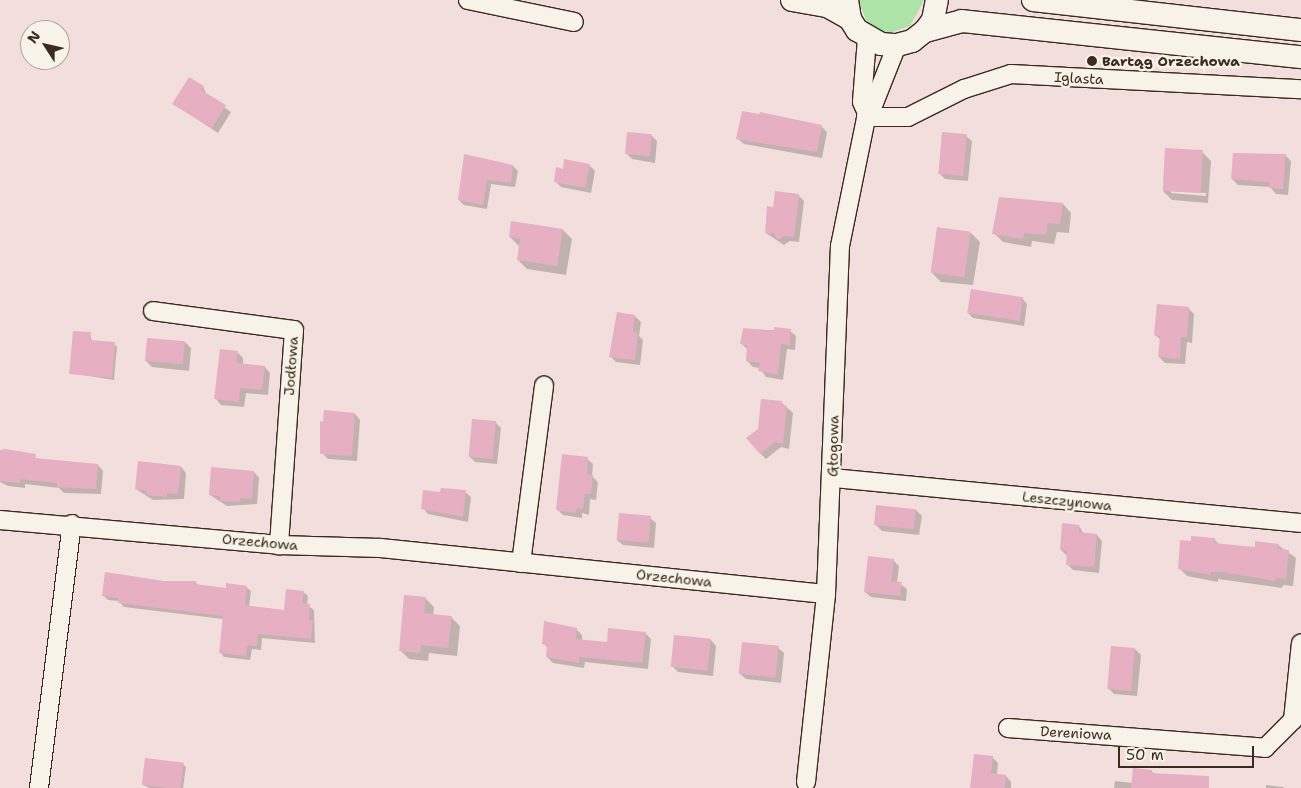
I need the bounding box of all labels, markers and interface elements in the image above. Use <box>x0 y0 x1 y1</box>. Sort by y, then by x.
north arrow <box>20 20 70 70</box>
text: N <box>23 27 44 47</box>
place label: Bartąg Orzechowa <box>1102 53 1240 69</box>
marker: Bartąg Orzechowa <box>1086 55 1098 67</box>
street label: Iglasta <box>1054 68 1104 88</box>
street label: Jodłowa <box>281 336 301 396</box>
street label: Głogowa <box>824 415 842 477</box>
street label: Leszczynowa <box>1021 488 1113 514</box>
street label: Orzechowa <box>221 530 299 554</box>
street label: Orzechowa <box>635 566 713 590</box>
street label: Dereniowa <box>1040 723 1112 743</box>
scale bar <box>1121 736 1257 768</box>
text: 50 m <box>1126 745 1164 765</box>

